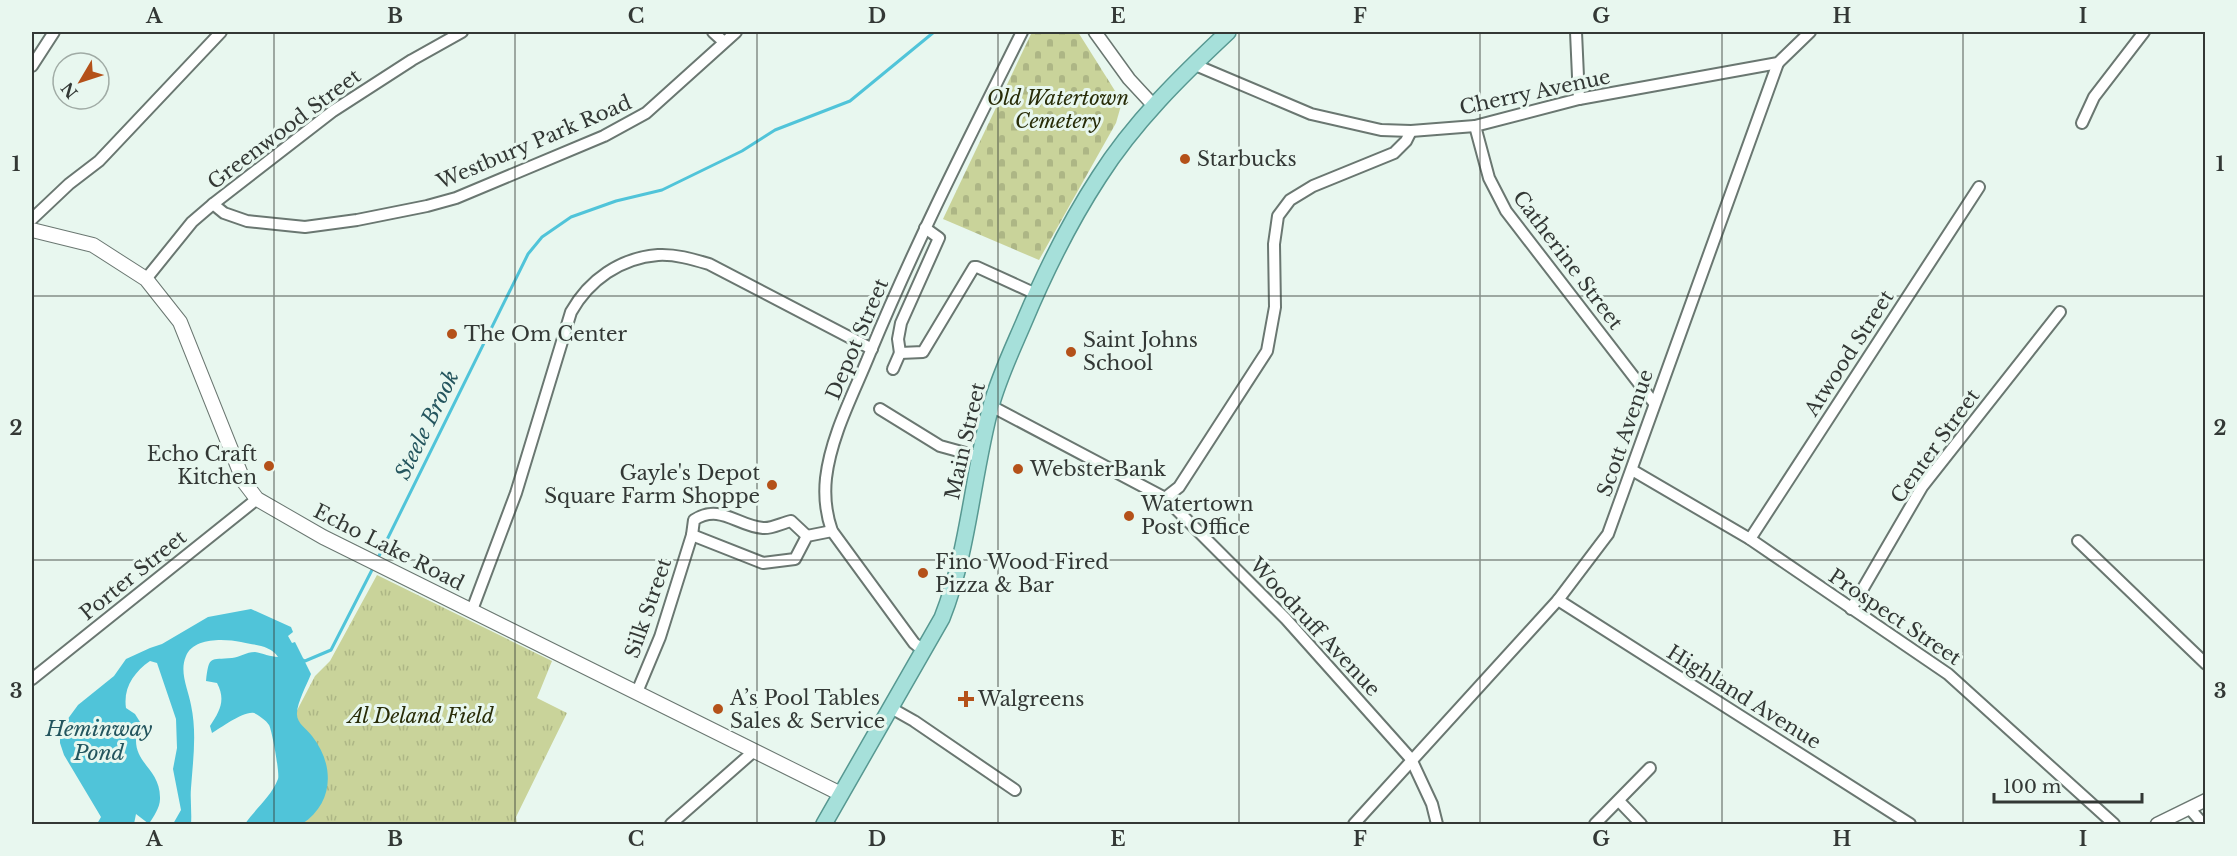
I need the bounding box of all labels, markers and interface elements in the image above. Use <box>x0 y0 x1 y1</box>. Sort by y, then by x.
text: A <box>145 4 163 28</box>
text: B <box>387 4 403 28</box>
text: C <box>628 4 644 28</box>
text: D <box>868 4 886 28</box>
text: E <box>1110 4 1126 28</box>
text: F <box>1353 4 1367 28</box>
text: G <box>1592 4 1610 28</box>
text: H <box>1833 4 1852 28</box>
text: I <box>2079 4 2087 28</box>
north arrow <box>51 51 111 111</box>
street label: Greenwood Street <box>203 63 366 194</box>
street label: Cherry Avenue <box>1457 64 1613 120</box>
text: N <box>57 78 82 103</box>
park label: Old Watertown Cemetery <box>987 86 1129 133</box>
street label: Westbury Park Road <box>432 90 635 194</box>
place label: Starbucks <box>1197 147 1297 171</box>
text: 1 <box>12 152 21 176</box>
marker: Starbucks <box>1178 152 1192 166</box>
text: 1 <box>2216 152 2225 176</box>
street label: Catherine Street <box>1508 186 1628 334</box>
street label: Depot Street <box>821 274 893 403</box>
street label: Atwood Street <box>1799 285 1899 421</box>
place label: The Om Center <box>464 322 627 346</box>
marker: The Om Center <box>445 327 459 341</box>
place label: Saint Johns School <box>1083 328 1198 375</box>
marker: Saint Johns School <box>1064 345 1078 359</box>
water label: Steele Brook <box>389 366 465 484</box>
street label: Scott Avenue <box>1592 366 1658 500</box>
street label: Main Street <box>940 380 990 502</box>
street label: Center Street <box>1886 384 1985 508</box>
text: 2 <box>9 416 23 440</box>
text: 2 <box>2213 416 2227 440</box>
place label: Echo Craft Kitchen <box>147 442 257 489</box>
place label: WebsterBank <box>1029 457 1167 481</box>
marker: Echo Craft Kitchen <box>262 459 276 473</box>
place label: Gayle's Depot Square Farm Shoppe <box>544 461 760 508</box>
marker: WebsterBank <box>1011 462 1025 476</box>
marker: Gayle's Depot Square Farm Shoppe <box>765 478 779 492</box>
place label: Watertown Post Office <box>1140 492 1254 539</box>
street label: Echo Lake Road <box>310 499 468 595</box>
marker: Watertown Post Office <box>1122 509 1136 523</box>
street label: Porter Street <box>75 525 191 625</box>
place label: Fino Wood Fired Pizza & Bar <box>935 550 1109 597</box>
street label: Woodruff Avenue <box>1244 552 1385 701</box>
street label: Silk Street <box>620 554 676 661</box>
street label: Prospect Street <box>1824 564 1966 670</box>
marker: Fino Wood Fired Pizza & Bar <box>916 566 930 580</box>
street label: Highland Avenue <box>1663 640 1825 754</box>
text: 3 <box>10 679 22 703</box>
text: 3 <box>2214 679 2226 703</box>
place label: A’s Pool Tables Sales & Service <box>729 686 885 733</box>
place label: Walgreens <box>977 687 1084 711</box>
marker: Walgreens <box>959 692 973 706</box>
marker: A’s Pool Tables Sales & Service <box>711 702 725 716</box>
park label: Al Deland Field <box>345 704 494 728</box>
water label: Heminway Pond <box>45 716 153 766</box>
scale bar <box>1994 766 2142 804</box>
text: 100 m <box>2003 776 2061 798</box>
text: A <box>145 827 163 851</box>
text: B <box>387 827 403 851</box>
text: C <box>628 827 644 851</box>
text: D <box>868 827 886 851</box>
text: E <box>1110 827 1126 851</box>
text: F <box>1353 827 1367 851</box>
text: G <box>1592 827 1610 851</box>
text: H <box>1833 827 1852 851</box>
text: I <box>2079 827 2087 851</box>

